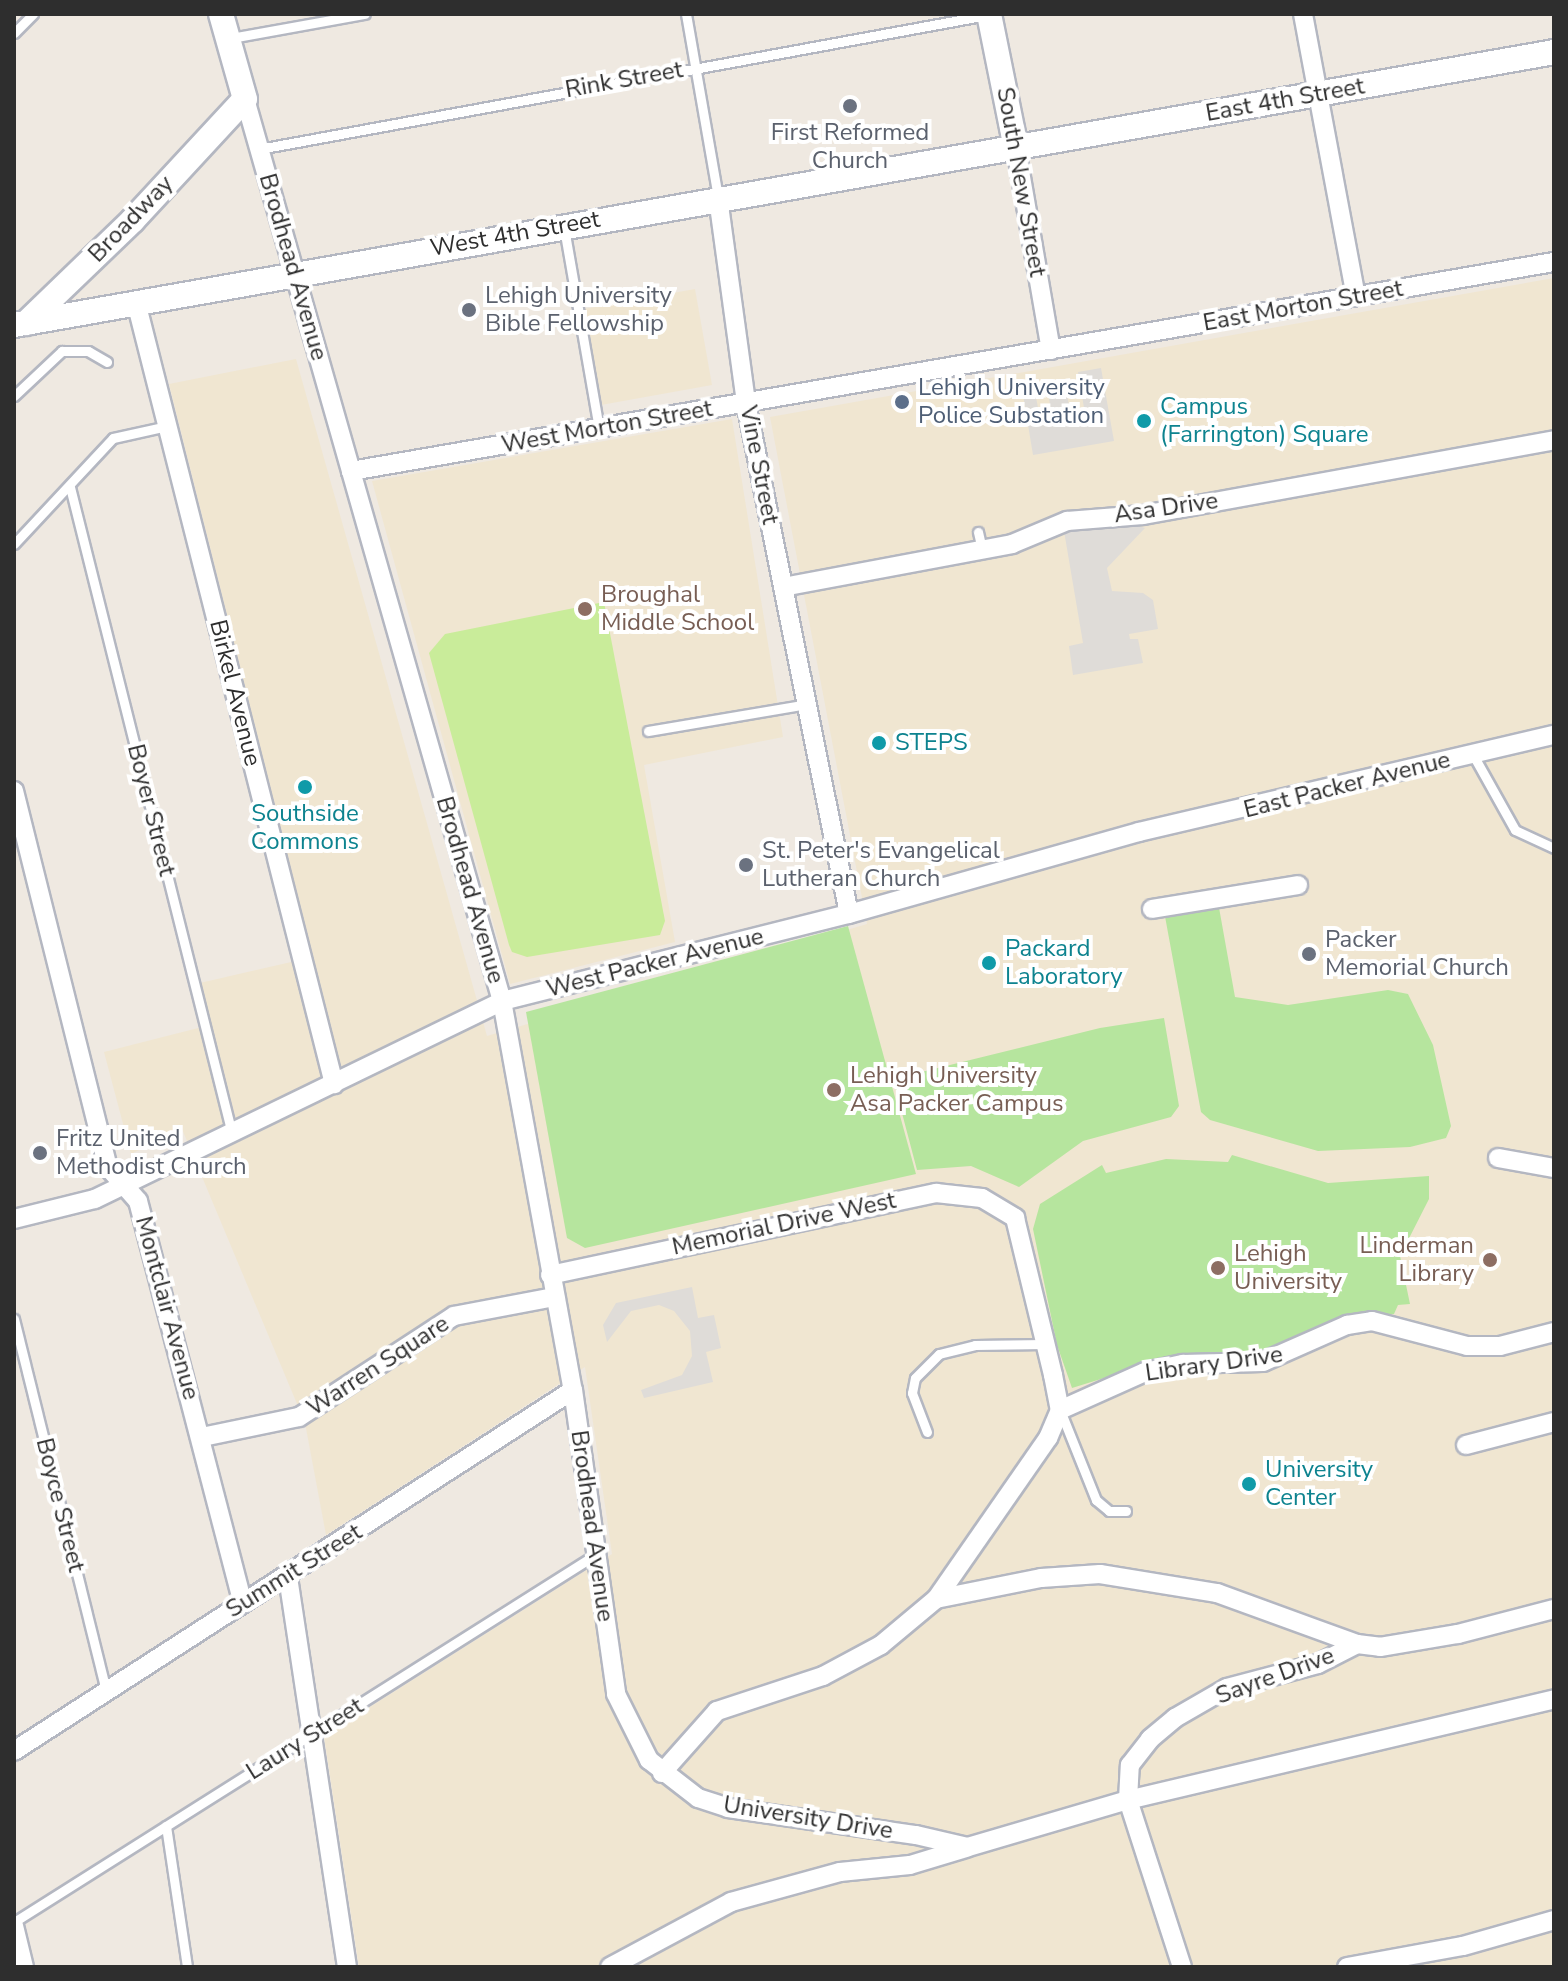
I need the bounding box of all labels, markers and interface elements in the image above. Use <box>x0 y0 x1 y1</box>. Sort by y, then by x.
street label: Rink Street <box>563 55 685 105</box>
street label: East 4th Street <box>1203 72 1367 128</box>
street label: South New Street <box>990 85 1052 279</box>
marker: First Reformed Church <box>841 97 859 115</box>
place label: First Reformed Church <box>771 119 929 175</box>
street label: Broadway <box>83 170 179 268</box>
street label: Brodhead Avenue <box>253 170 333 364</box>
street label: West 4th Street <box>428 205 602 263</box>
street label: East Morton Street <box>1201 274 1405 338</box>
place label: Lehigh University Bible Fellowship <box>485 282 672 338</box>
marker: Lehigh University Bible Fellowship <box>460 301 478 319</box>
place label: Lehigh University Police Substation <box>918 374 1105 430</box>
marker: Lehigh University Police Substation <box>893 393 911 411</box>
place label: Campus (Farrington) Square <box>1160 393 1369 449</box>
street label: West Morton Street <box>499 394 715 460</box>
street label: Vine Street <box>733 403 785 527</box>
marker: Campus (Farrington) Square <box>1135 412 1153 430</box>
street label: Asa Drive <box>1112 486 1220 530</box>
place label: Broughal Middle School <box>601 581 754 637</box>
marker: Broughal Middle School <box>576 600 594 618</box>
street label: Birkel Avenue <box>203 617 267 769</box>
place label: STEPS <box>895 729 968 757</box>
marker: STEPS <box>870 734 888 752</box>
street label: Boyer Street <box>121 741 181 879</box>
street label: East Packer Avenue <box>1241 745 1453 825</box>
marker: Southside Commons <box>296 778 314 796</box>
street label: Brodhead Avenue <box>430 793 510 987</box>
place label: Southside Commons <box>251 800 359 856</box>
place label: St. Peter's Evangelical Lutheran Church <box>762 837 1000 893</box>
marker: St. Peter's Evangelical Lutheran Church <box>737 856 755 874</box>
street label: West Packer Avenue <box>543 922 767 1004</box>
place label: Packer Memorial Church <box>1325 926 1509 982</box>
place label: Packard Laboratory <box>1005 935 1123 991</box>
marker: Packer Memorial Church <box>1300 945 1318 963</box>
marker: Packard Laboratory <box>980 954 998 972</box>
place label: Lehigh University Asa Packer Campus <box>850 1062 1063 1118</box>
marker: Lehigh University Asa Packer Campus <box>825 1081 843 1099</box>
place label: Fritz United Methodist Church <box>56 1125 247 1181</box>
marker: Fritz United Methodist Church <box>31 1144 49 1162</box>
street label: Memorial Drive West <box>669 1186 899 1262</box>
street label: Montclair Avenue <box>129 1213 205 1403</box>
place label: Linderman Library <box>1360 1232 1474 1288</box>
place label: Lehigh University <box>1234 1240 1342 1296</box>
marker: Linderman Library <box>1481 1251 1499 1269</box>
marker: Lehigh University <box>1209 1259 1227 1277</box>
street label: Warren Square <box>302 1309 454 1423</box>
street label: Library Drive <box>1143 1340 1285 1388</box>
street label: Brodhead Avenue <box>564 1428 620 1624</box>
street label: Boyce Street <box>29 1435 91 1575</box>
place label: University Center <box>1265 1456 1373 1512</box>
marker: University Center <box>1240 1475 1258 1493</box>
street label: Summit Street <box>221 1518 367 1624</box>
street label: Sayre Drive <box>1212 1641 1338 1711</box>
street label: Laury Street <box>241 1692 369 1786</box>
street label: University Drive <box>721 1790 895 1846</box>

